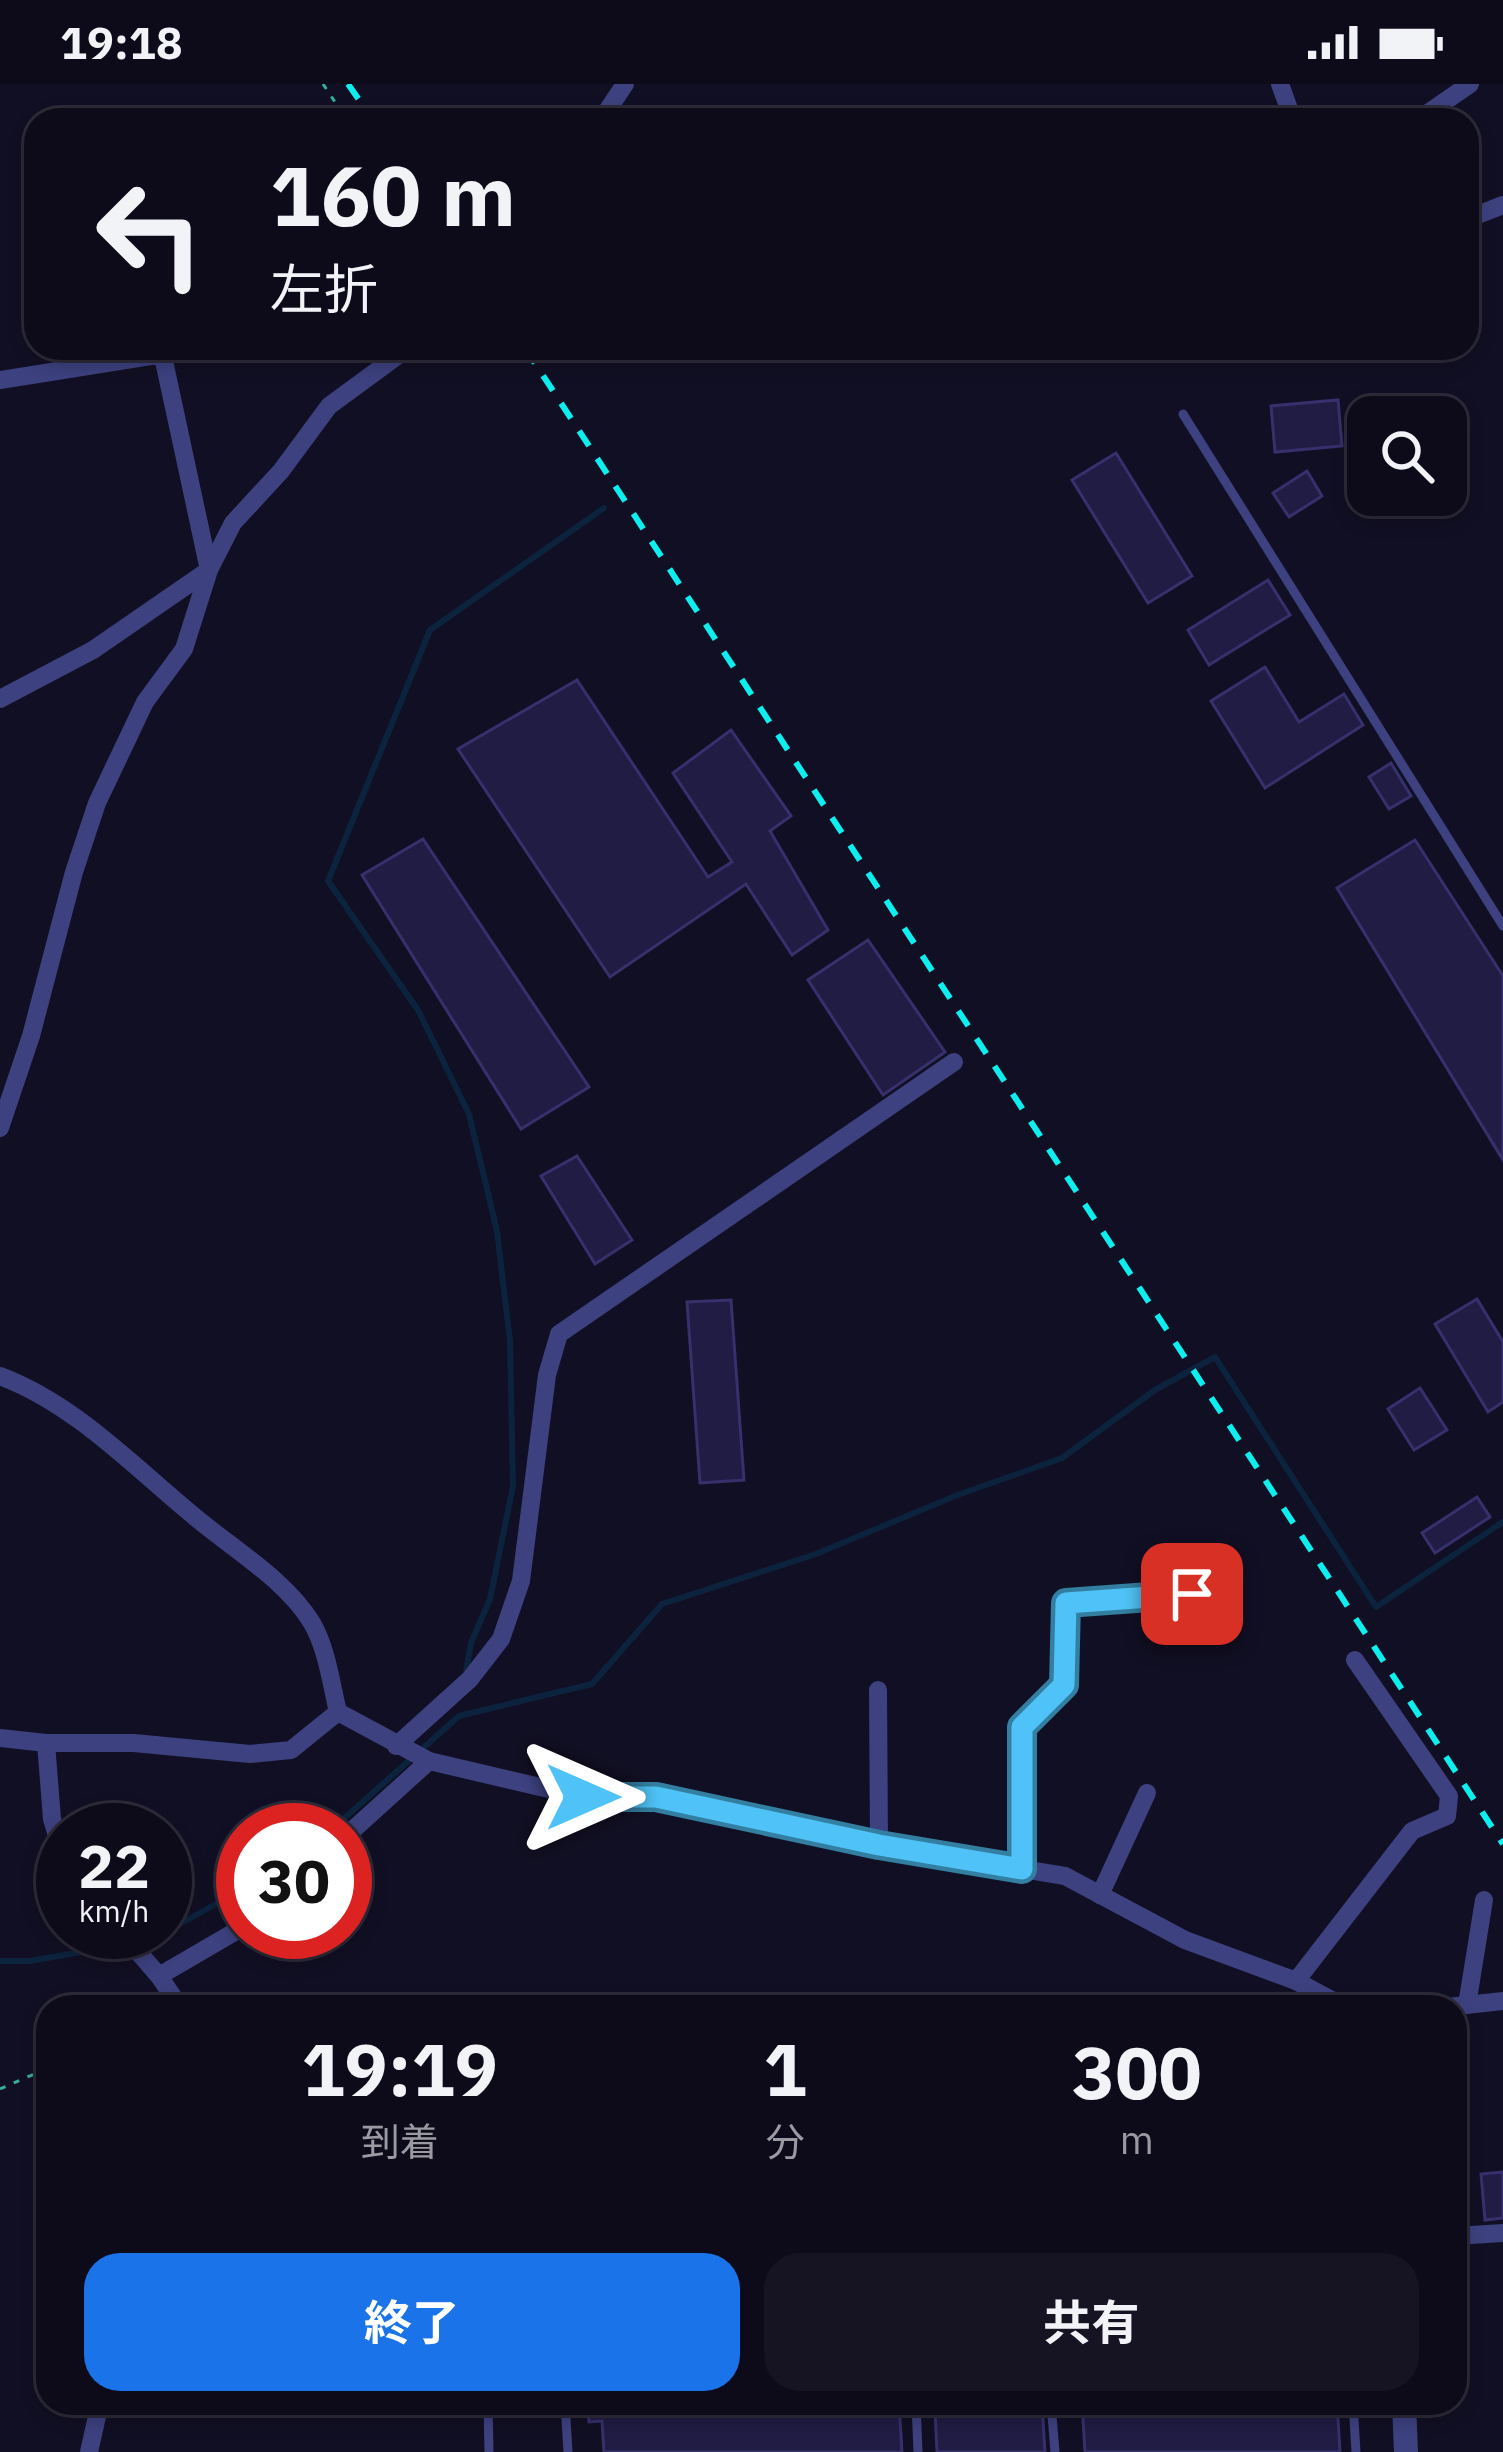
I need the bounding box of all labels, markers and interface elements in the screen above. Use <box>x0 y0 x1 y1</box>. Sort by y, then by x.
text: 19:18 <box>60 13 183 71</box>
text: 160 m <box>270 140 516 249</box>
icon: left <box>72 156 228 312</box>
text: 左折 <box>270 254 378 324</box>
map controls <box>1347 396 1467 516</box>
button: search <box>1347 396 1467 516</box>
pin <box>1141 1543 1243 1645</box>
icon: arrive <box>1159 1561 1225 1627</box>
position arrow <box>520 1734 646 1860</box>
speed limit sign: 30 <box>216 1803 372 1959</box>
text: 22 <box>78 1826 150 1905</box>
text: km/h <box>79 1891 149 1930</box>
text: 19:19 <box>301 2022 498 2116</box>
text: 1 <box>763 2022 807 2116</box>
text: 300 <box>1072 2025 1202 2119</box>
text: m <box>1120 2114 1154 2165</box>
text: 到着 <box>361 2116 439 2167</box>
text: 分 <box>765 2116 804 2167</box>
button: 終了 <box>84 2253 740 2391</box>
button: 共有 <box>764 2253 1419 2391</box>

